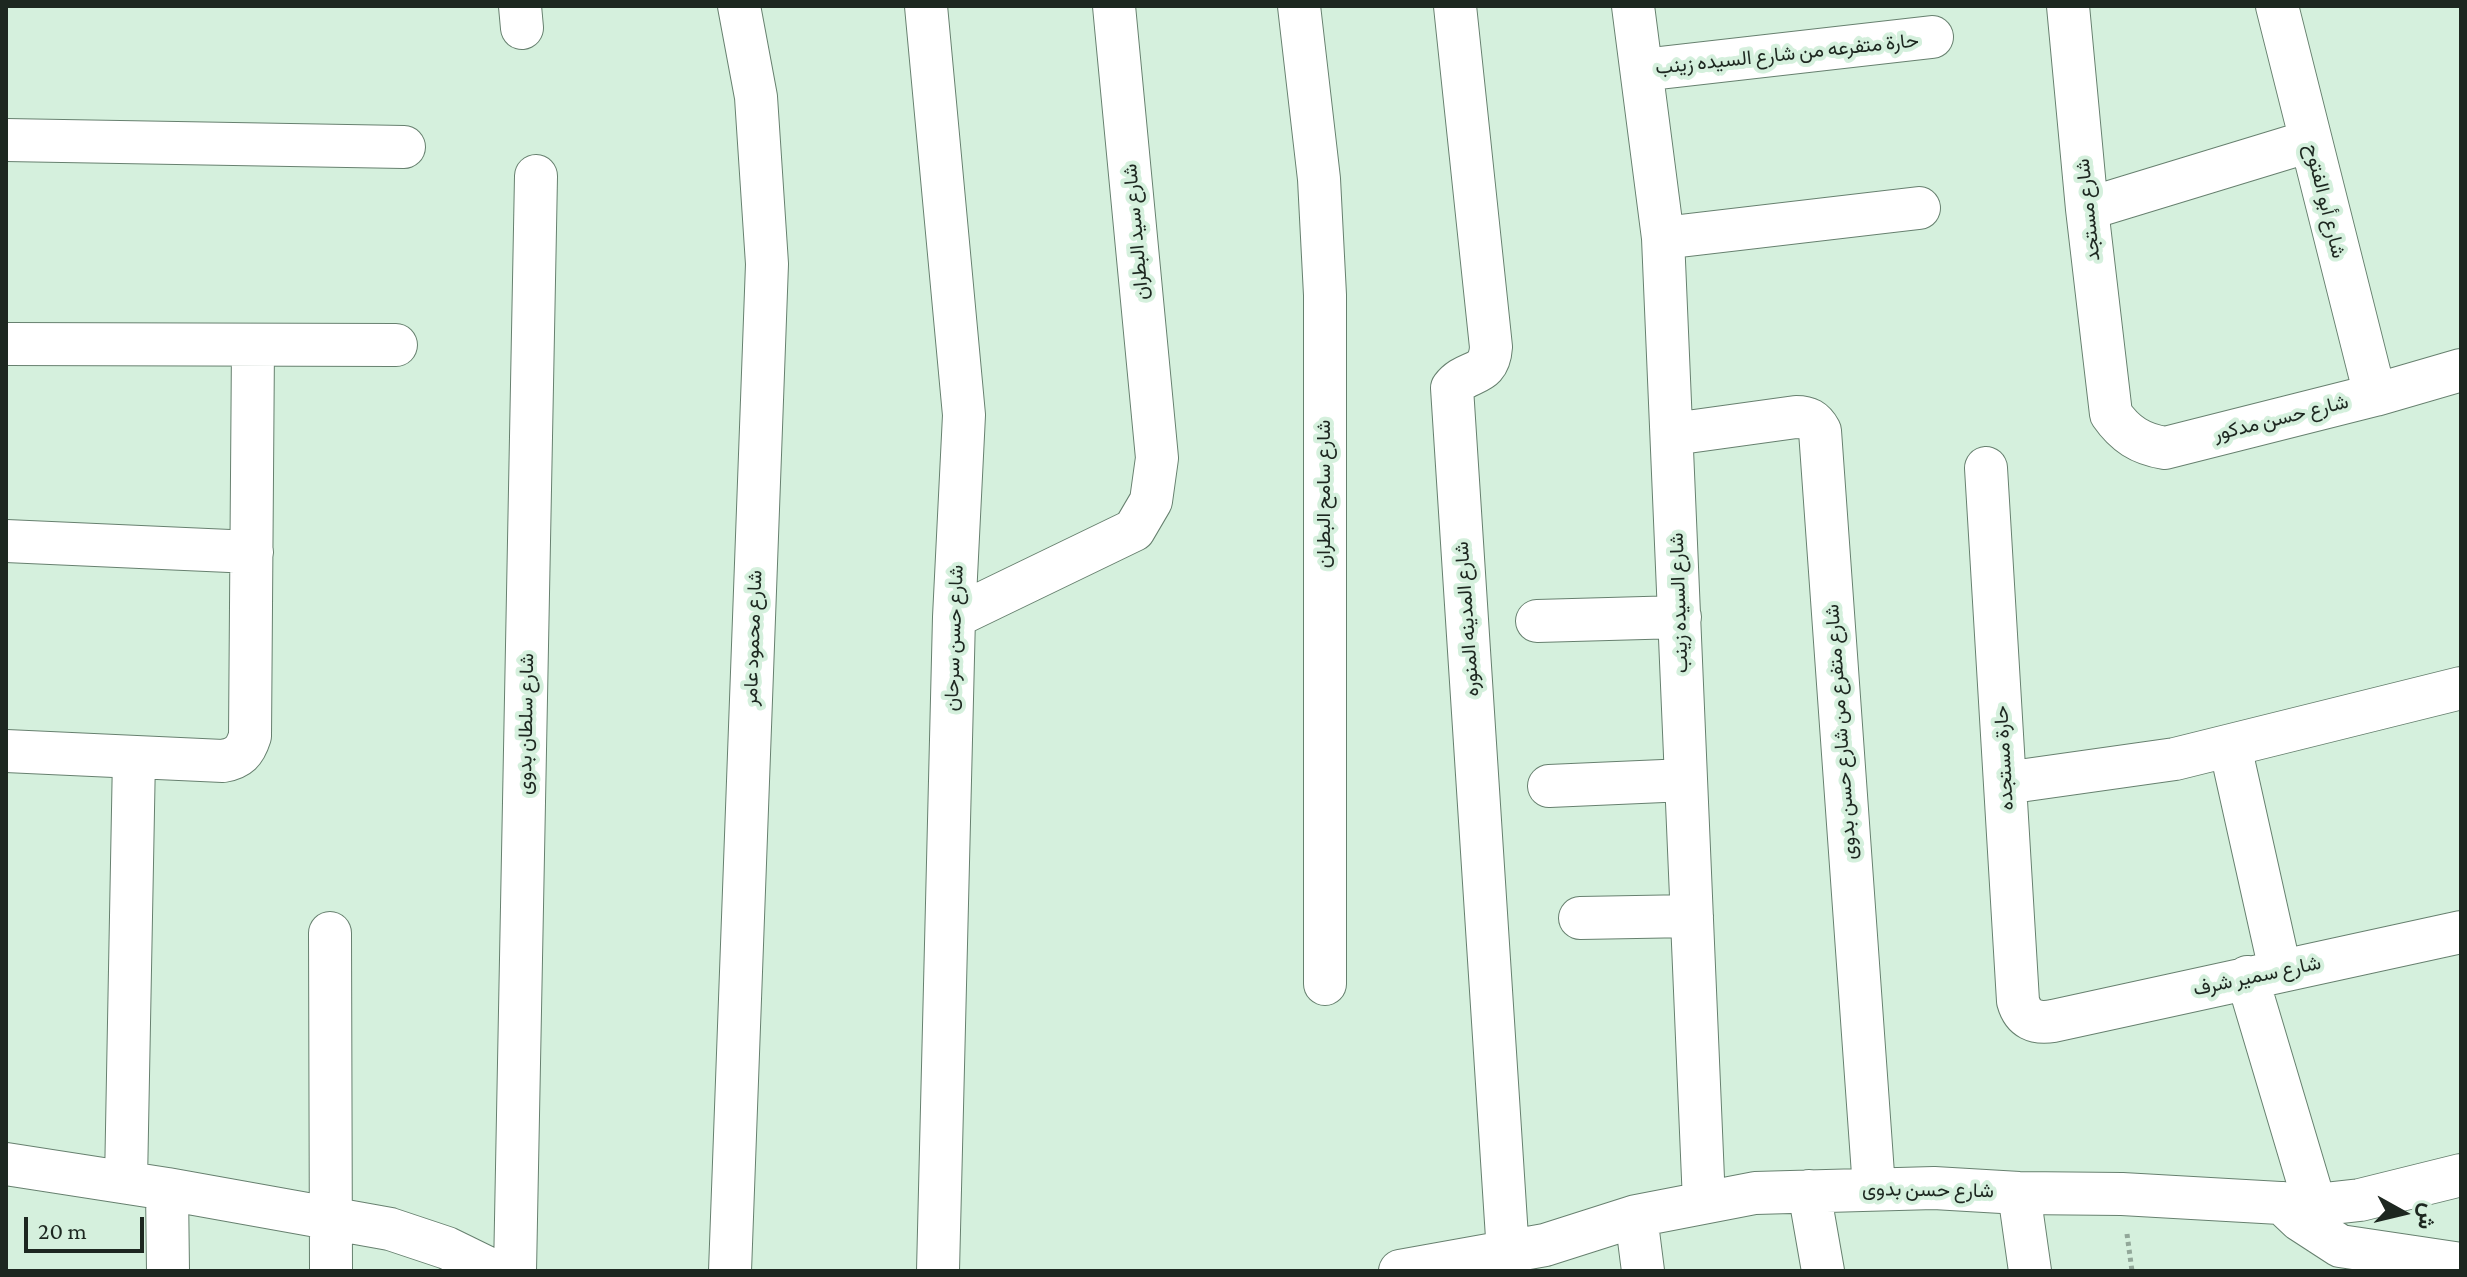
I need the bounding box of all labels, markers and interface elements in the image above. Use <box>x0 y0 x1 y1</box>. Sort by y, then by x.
street label: حارة متفرعه من شارع السيده زينب <box>1654 28 1920 80</box>
street label: شارع أبو الفتوح <box>2299 141 2351 261</box>
street label: شارع مستجد <box>2071 158 2105 262</box>
street label: شارع سيد البطران <box>1118 163 1154 301</box>
street label: شارع حسن مدكور <box>2211 390 2351 446</box>
street label: شارع سامح البطران <box>1312 420 1336 568</box>
street label: شارع السيده زينب <box>1665 532 1693 674</box>
street label: شارع المدينه المنوره <box>1450 541 1484 697</box>
street label: شارع حسن سرحان <box>939 564 969 712</box>
street label: شارع محمود عامر <box>739 570 767 706</box>
street label: شارع متفرع من شارع حسن بدوى <box>1820 603 1862 861</box>
street label: شارع سلطان بدوى <box>513 653 539 795</box>
street label: حارة مستجده <box>1989 705 2019 811</box>
street label: شارع سمير شرف <box>2191 951 2323 1001</box>
north arrow <box>2363 1173 2443 1253</box>
street label: شارع حسن بدوى <box>1862 1177 1994 1203</box>
scale bar <box>28 1201 148 1251</box>
text: ش <box>2413 1202 2441 1231</box>
text: 20 m <box>38 1217 87 1244</box>

